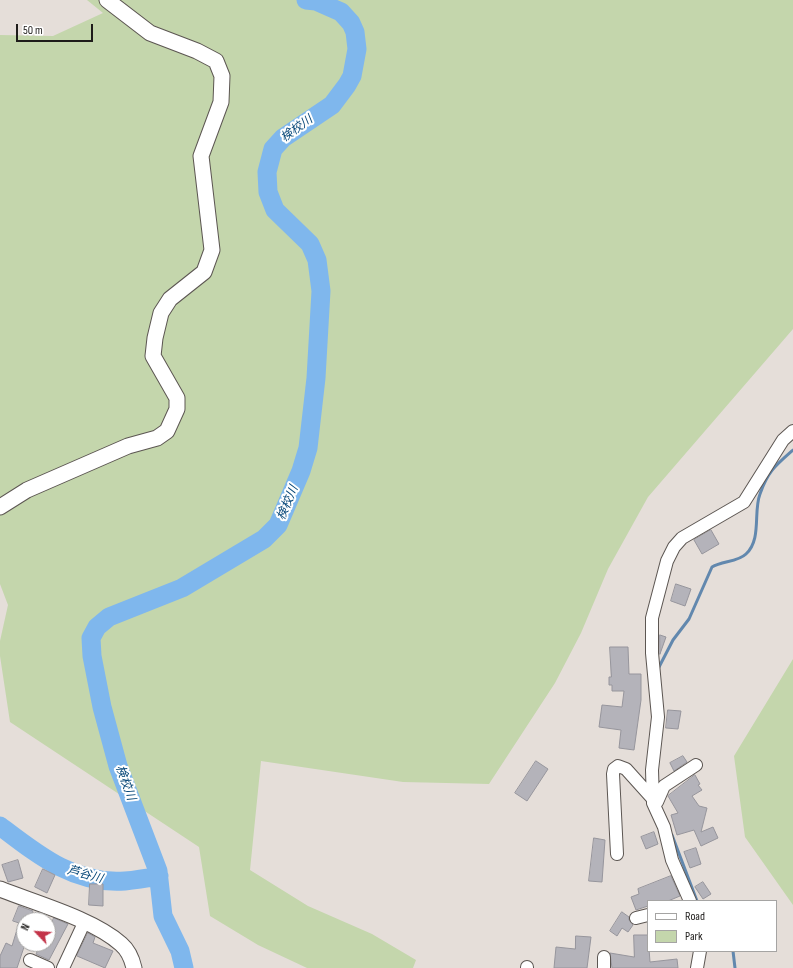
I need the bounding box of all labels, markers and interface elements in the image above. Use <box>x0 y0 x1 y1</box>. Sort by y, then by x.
scale bar <box>18 16 95 42</box>
text: 50 m <box>23 23 43 38</box>
water label: 検校川 <box>278 113 316 145</box>
water label: 検校川 <box>274 484 302 522</box>
water label: 検校川 <box>112 764 138 802</box>
water label: 芦谷川 <box>66 863 104 887</box>
legend <box>647 900 777 952</box>
text: Road <box>685 909 705 924</box>
north arrow <box>16 912 56 952</box>
text: N <box>18 922 33 933</box>
text: Park <box>685 929 703 944</box>

